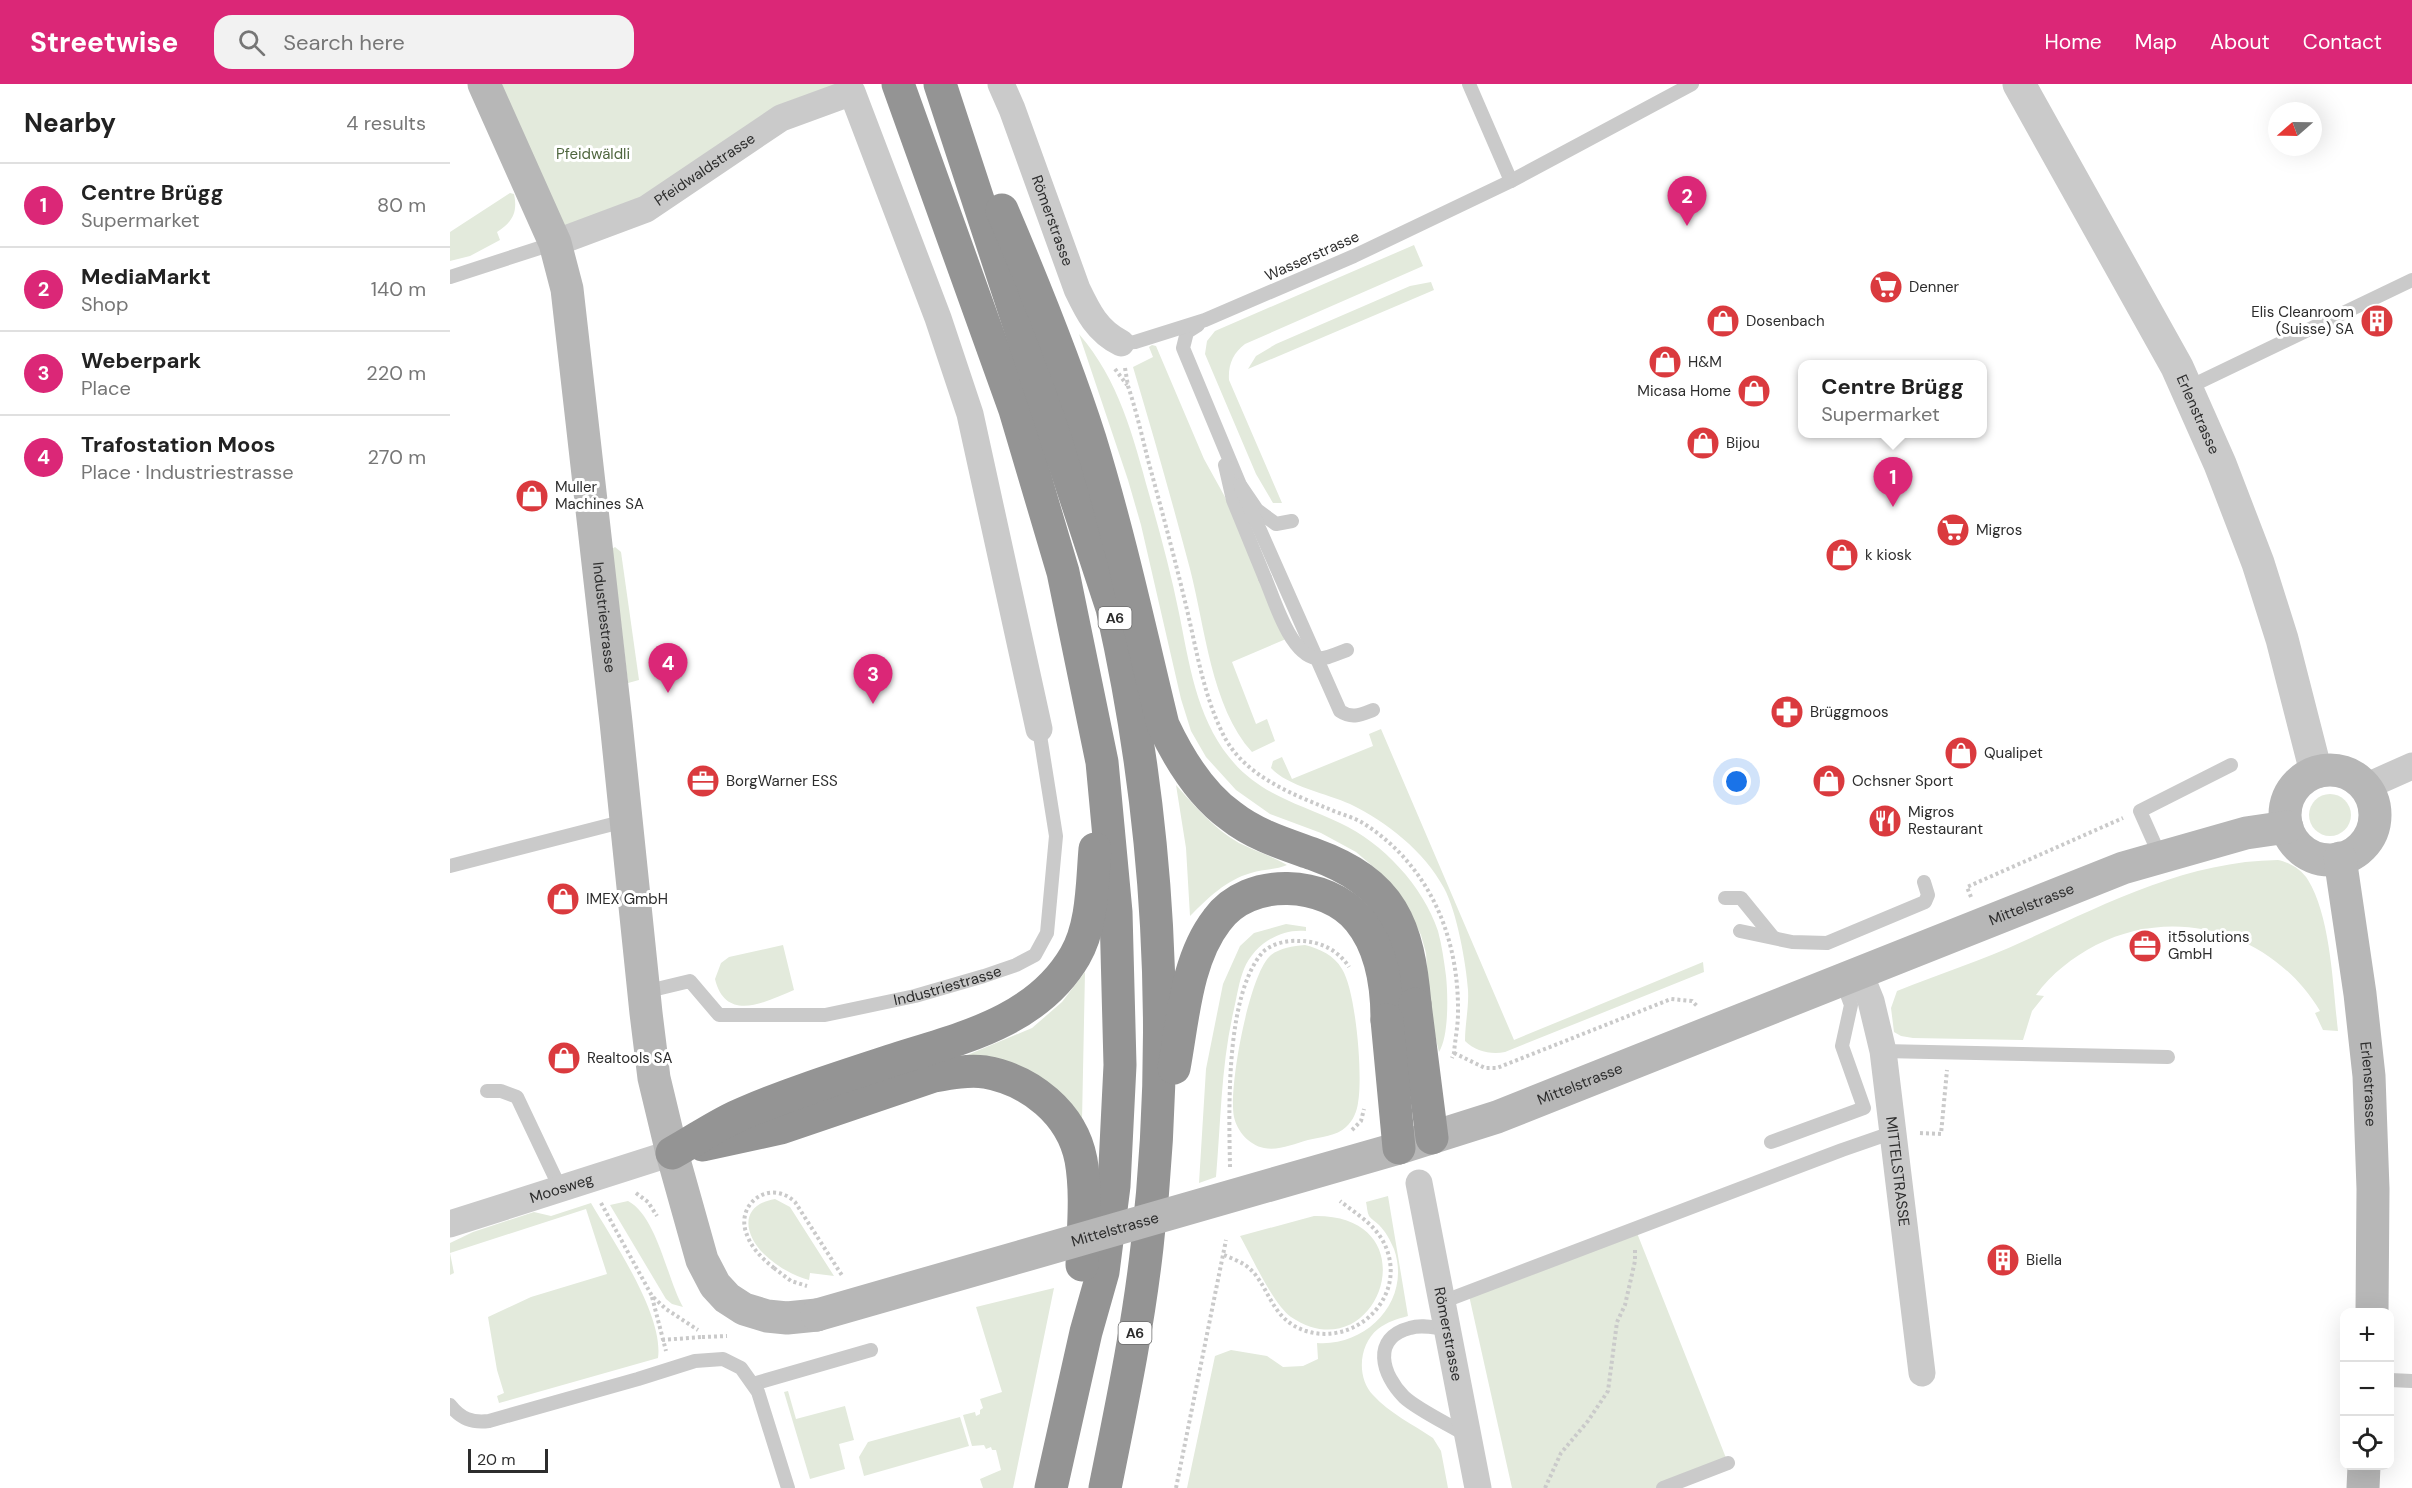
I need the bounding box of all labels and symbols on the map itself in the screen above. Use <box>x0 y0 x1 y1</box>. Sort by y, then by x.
north arrow <box>2268 102 2322 156</box>
street label: Pfeidwaldstrasse <box>650 128 759 211</box>
park label: Pfeidwäldli <box>556 144 630 164</box>
street label: Römerstrasse <box>1027 172 1078 269</box>
pin: 2 <box>1668 176 1706 226</box>
street label: Wasserstrasse <box>1262 226 1362 286</box>
supermarket icon: Denner <box>1868 269 1904 305</box>
place label: Denner <box>1909 277 1960 297</box>
place label: Elis Cleanroom (Suisse) SA <box>2251 302 2354 339</box>
shop icon: Dosenbach <box>1705 303 1741 339</box>
building icon: Elis Cleanroom (Suisse) SA <box>2359 303 2395 339</box>
place label: Dosenbach <box>1746 311 1825 331</box>
shop icon: H&M <box>1647 344 1683 380</box>
place label: H&M <box>1688 352 1722 372</box>
street label: Erlenstrasse <box>2172 372 2224 457</box>
shop icon: Micasa Home <box>1736 373 1772 409</box>
place label: Micasa Home <box>1637 381 1731 401</box>
shop icon: Bijou <box>1685 425 1721 461</box>
place label: Bijou <box>1726 433 1760 453</box>
pin: 1 <box>1874 458 1912 507</box>
place label: Muller Machines SA <box>555 477 644 514</box>
shop icon: Muller Machines SA <box>514 478 550 514</box>
supermarket icon: Migros <box>1935 512 1971 548</box>
place label: Migros <box>1976 520 2022 540</box>
shop icon: k kiosk <box>1824 537 1860 573</box>
place label: k kiosk <box>1865 545 1912 565</box>
street label: Industriestrasse <box>588 561 620 674</box>
road number: A6 <box>1098 607 1132 629</box>
pin: 4 <box>648 644 688 693</box>
pin: 3 <box>854 654 892 704</box>
pharmacy icon: Brüggmoos <box>1769 694 1805 730</box>
place label: Brüggmoos <box>1810 702 1889 722</box>
shop icon: Qualipet <box>1943 735 1979 771</box>
place label: Qualipet <box>1984 743 2043 763</box>
office icon: BorgWarner ESS <box>685 763 721 799</box>
shop icon: Ochsner Sport <box>1811 763 1847 799</box>
your location <box>1722 767 1751 796</box>
place label: BorgWarner ESS <box>726 771 838 791</box>
place label: Ochsner Sport <box>1852 771 1954 791</box>
place label: Migros Restaurant <box>1908 802 1983 839</box>
restaurant icon: Migros Restaurant <box>1867 803 1903 839</box>
street label: Mittelstrasse <box>1986 878 2077 930</box>
shop icon: IMEX GmbH <box>545 881 581 917</box>
place label: IMEX GmbH <box>586 889 668 909</box>
place label: it5solutions GmbH <box>2168 927 2250 964</box>
office icon: it5solutions GmbH <box>2127 928 2163 964</box>
street label: Industriestrasse <box>892 961 1004 1010</box>
shop icon: Realtools SA <box>546 1040 582 1076</box>
street label: Erlenstrasse <box>2355 1041 2381 1127</box>
place label: Realtools SA <box>587 1048 673 1068</box>
street label: Mittelstrasse <box>1534 1058 1625 1110</box>
street label: MITTELSTRASSE <box>1881 1115 1914 1228</box>
street label: Moosweg <box>527 1169 596 1208</box>
street label: Mittelstrasse <box>1069 1207 1161 1252</box>
building icon: Biella <box>1985 1242 2021 1278</box>
place label: Biella <box>2026 1250 2062 1270</box>
street label: Römerstrasse <box>1429 1286 1467 1383</box>
road number: A6 <box>1118 1322 1152 1344</box>
scale bar <box>468 1446 548 1474</box>

